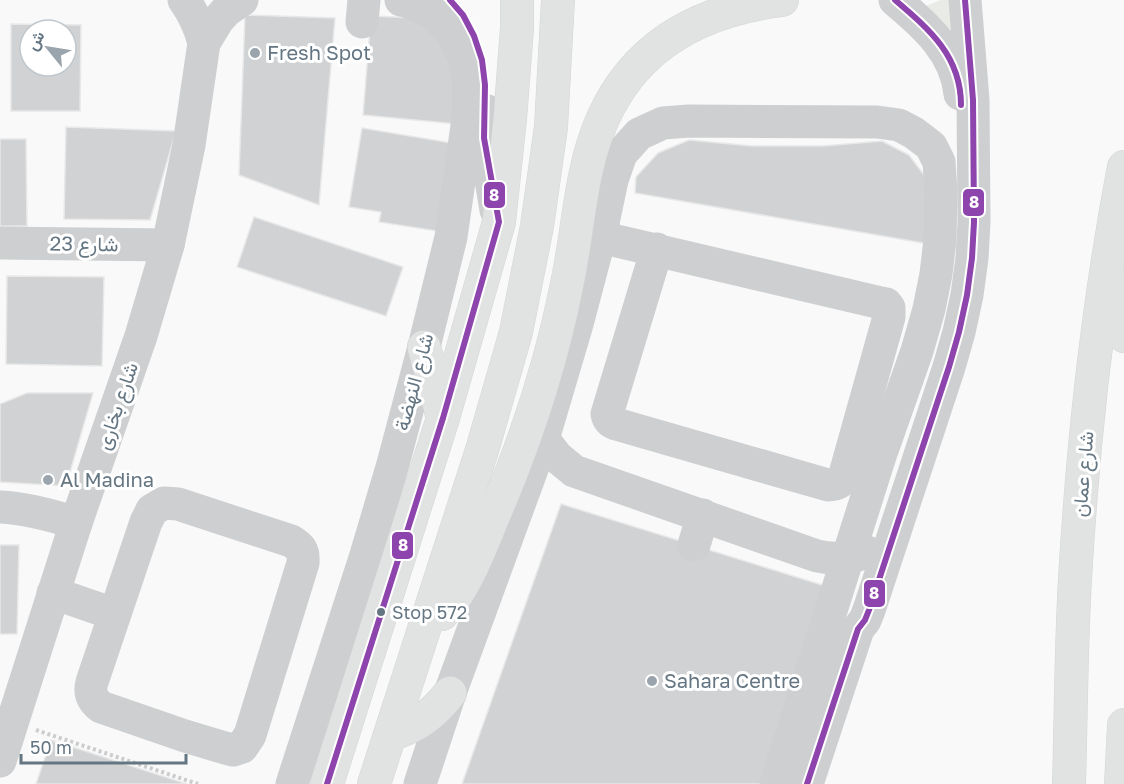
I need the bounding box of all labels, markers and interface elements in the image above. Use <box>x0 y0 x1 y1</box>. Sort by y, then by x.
north arrow <box>18 18 78 78</box>
text: ش <box>22 27 48 54</box>
place label: Fresh Spot <box>267 40 371 64</box>
marker: Fresh Spot <box>248 46 262 60</box>
line badge: 8 <box>483 181 506 209</box>
text: 8 <box>489 185 499 205</box>
line badge: 8 <box>962 188 985 217</box>
text: 8 <box>969 192 979 212</box>
street label: شارع 23 <box>49 230 118 259</box>
street label: شارع النهضة <box>389 330 440 434</box>
street label: شارع بخارى <box>90 359 145 454</box>
street label: شارع عمان <box>1066 430 1101 518</box>
place label: Al Madina <box>60 467 154 491</box>
marker: Al Madina <box>41 473 55 487</box>
line badge: 8 <box>391 531 414 560</box>
text: 8 <box>398 535 408 555</box>
line badge: 8 <box>863 579 886 608</box>
text: 8 <box>869 583 879 603</box>
place label: Stop 572 <box>392 601 467 623</box>
marker: Stop 572 <box>375 606 387 618</box>
place label: Sahara Centre <box>664 668 800 692</box>
marker: Sahara Centre <box>645 674 659 688</box>
scale bar <box>21 727 186 765</box>
text: 50 m <box>30 736 72 758</box>

